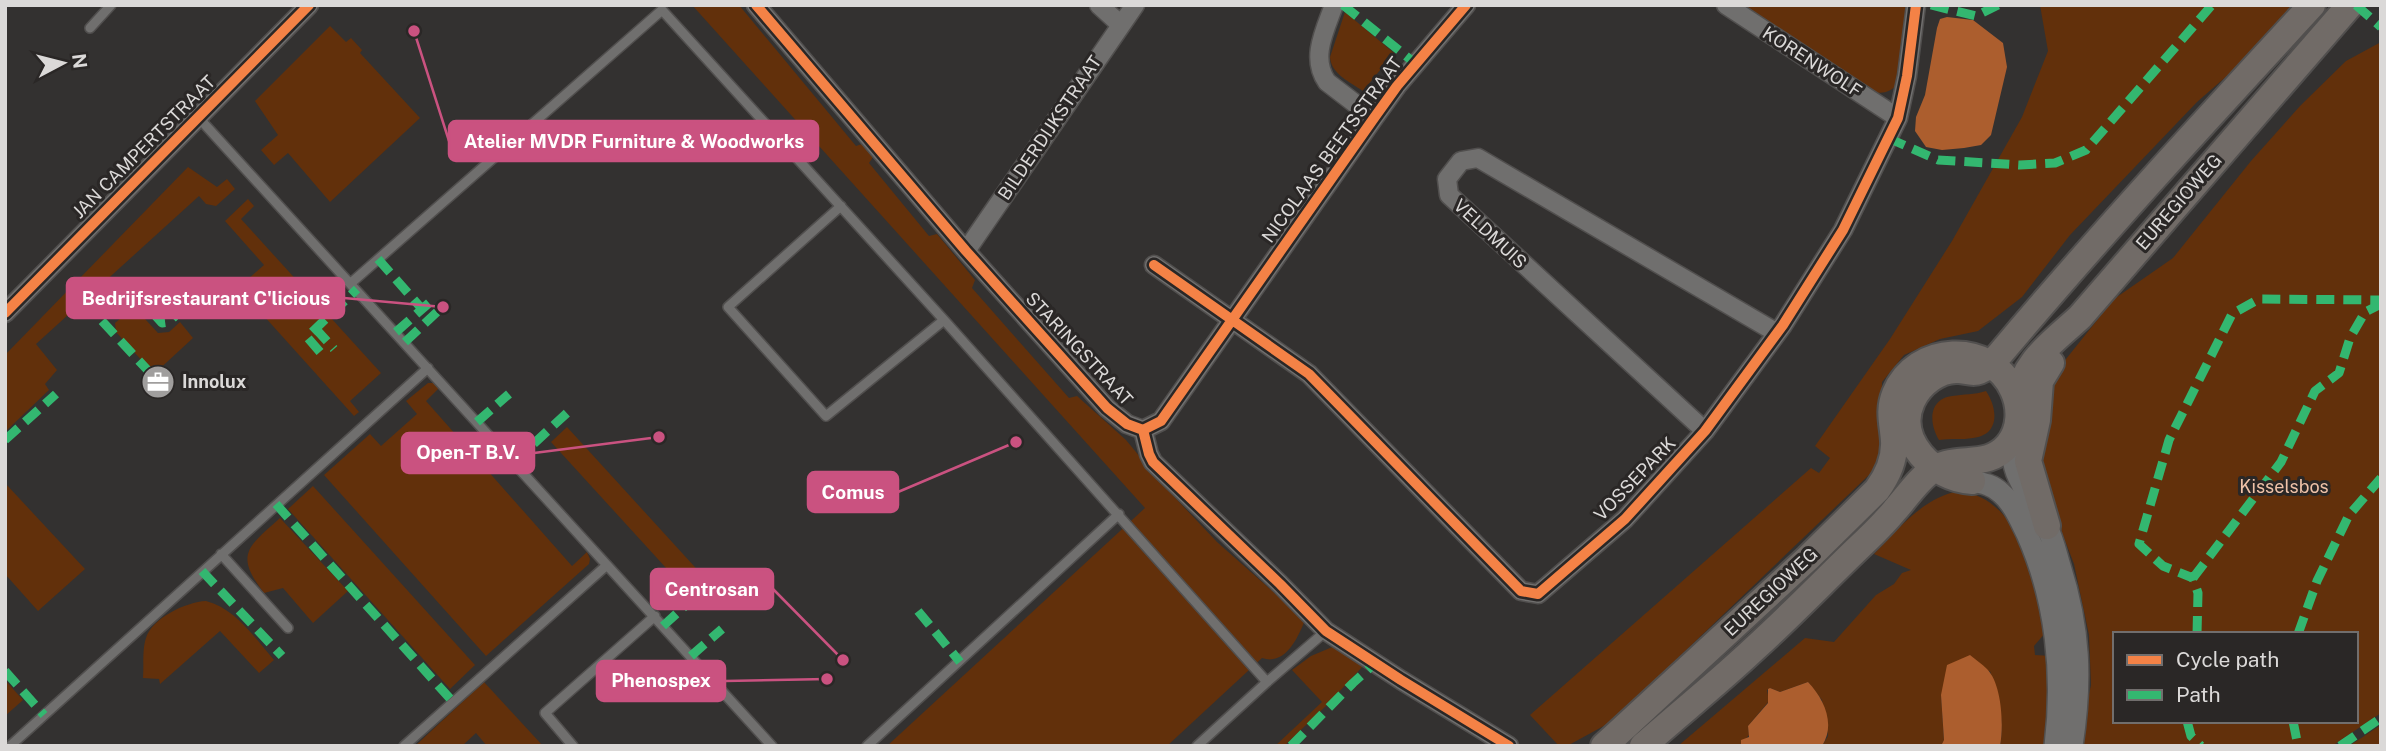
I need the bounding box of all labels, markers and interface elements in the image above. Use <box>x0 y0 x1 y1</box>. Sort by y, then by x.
street label: KORENWOLF <box>1759 22 1866 101</box>
north arrow <box>28 28 98 98</box>
street label: BILDERDIJKSTRAAT <box>994 51 1106 204</box>
text: N <box>68 52 92 70</box>
street label: NICOLAAS BEETSSTRAAT <box>1257 53 1406 247</box>
street label: JAN CAMPERTSTRAAT <box>68 71 219 222</box>
callout: Atelier MVDR Furniture & Woodworks <box>449 121 818 161</box>
text: Atelier MVDR Furniture & Woodworks <box>464 130 804 152</box>
street label: EUREGIOWEG <box>2131 150 2226 254</box>
street label: VELDMUIS <box>1450 195 1531 273</box>
callout: Bedrijfsrestaurant C'licious <box>67 278 344 318</box>
text: Bedrijfsrestaurant C'licious <box>82 287 330 309</box>
street label: STARINGSTRAAT <box>1022 288 1137 410</box>
office icon: Innolux <box>139 363 177 401</box>
place label: Innolux <box>182 371 247 392</box>
street label: VOSSEPARK <box>1590 432 1680 525</box>
callout: Open-T B.V. <box>402 433 534 473</box>
text: Open-T B.V. <box>416 441 520 463</box>
callout: Comus <box>808 472 898 512</box>
park label: Kisselsbos <box>2239 476 2329 497</box>
text: Comus <box>822 481 884 503</box>
street label: EUREGIOWEG <box>1720 543 1822 640</box>
callout: Centrosan <box>651 569 773 609</box>
text: Centrosan <box>665 578 759 600</box>
legend <box>2113 632 2358 723</box>
text: Cycle path <box>2176 647 2279 672</box>
callout: Phenospex <box>597 661 725 701</box>
text: Phenospex <box>611 669 711 691</box>
text: Path <box>2176 682 2221 707</box>

